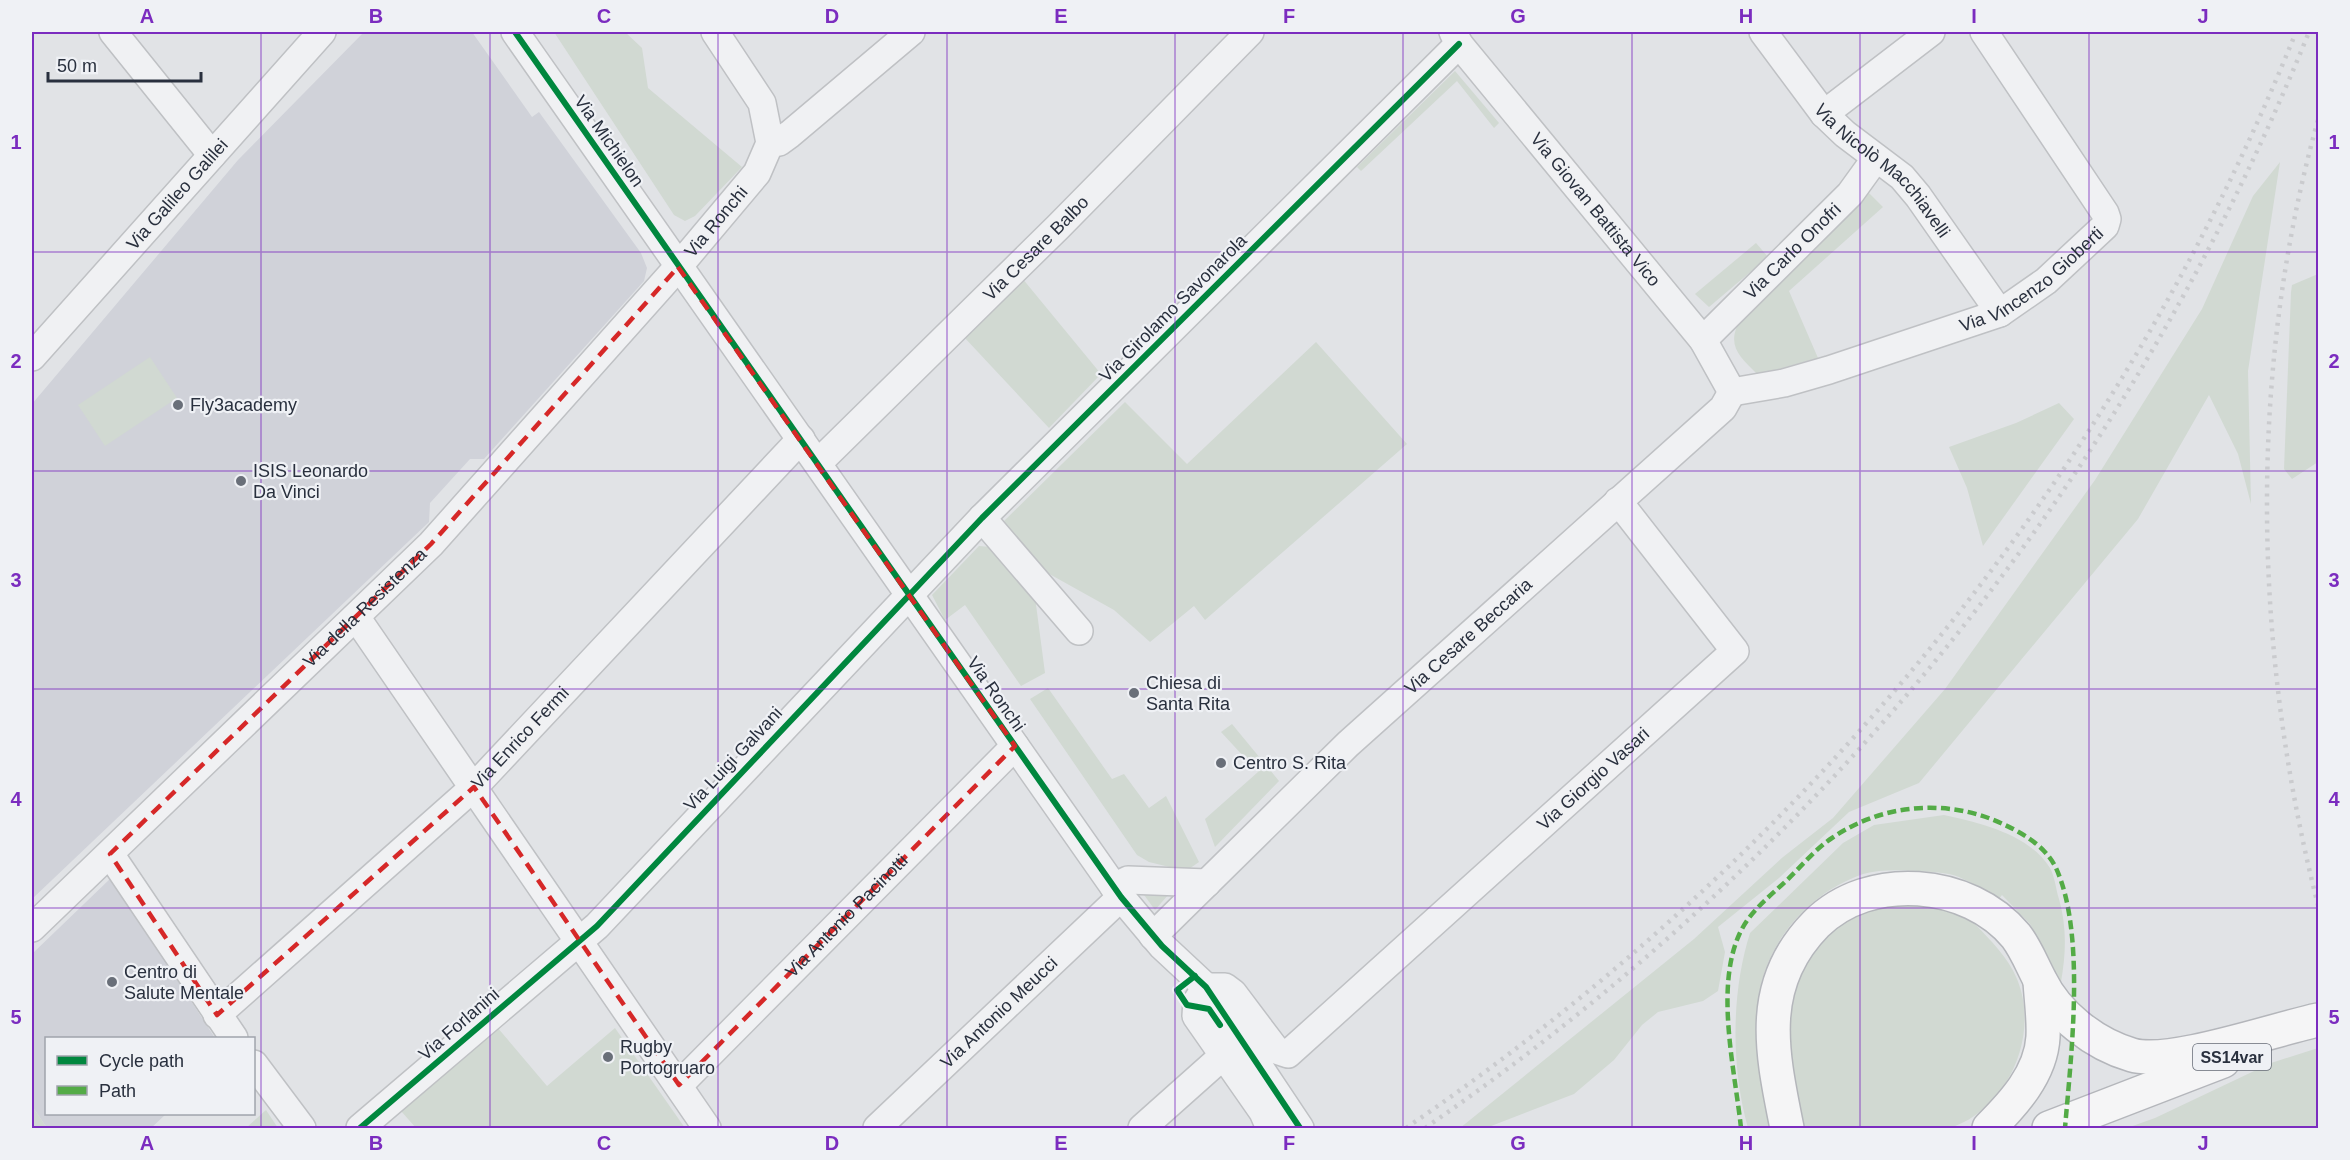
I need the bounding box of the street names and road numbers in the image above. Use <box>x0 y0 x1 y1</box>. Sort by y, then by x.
street label: Via Michielon <box>570 92 648 190</box>
street label: Via Nicolò Macchiavelli <box>1810 100 1954 241</box>
street label: Via Giovan Battista Vico <box>1527 129 1664 290</box>
street label: Via Galileo Galilei <box>122 135 232 254</box>
street label: Via Ronchi <box>680 182 752 261</box>
street label: Via Cesare Balbo <box>979 192 1093 305</box>
street label: Via Carlo Onofri <box>1740 199 1845 303</box>
street label: Via Vincenzo Gioberti <box>1957 223 2107 336</box>
street label: Via Girolamo Savonarola <box>1095 230 1251 386</box>
street label: Via della Resistenza <box>299 543 431 671</box>
street label: Via Cesare Beccaria <box>1400 574 1537 698</box>
street label: Via Ronchi <box>963 653 1029 735</box>
street label: Via Enrico Fermi <box>467 683 573 793</box>
street label: Via Luigi Galvani <box>680 703 786 815</box>
street label: Via Giorgio Vasari <box>1533 723 1653 834</box>
street label: Via Antonio Pacinotti <box>781 850 912 982</box>
street label: Via Antonio Meucci <box>937 953 1061 1072</box>
street label: Via Forlanini <box>415 984 503 1064</box>
road number: SS14var <box>2193 1044 2271 1070</box>

